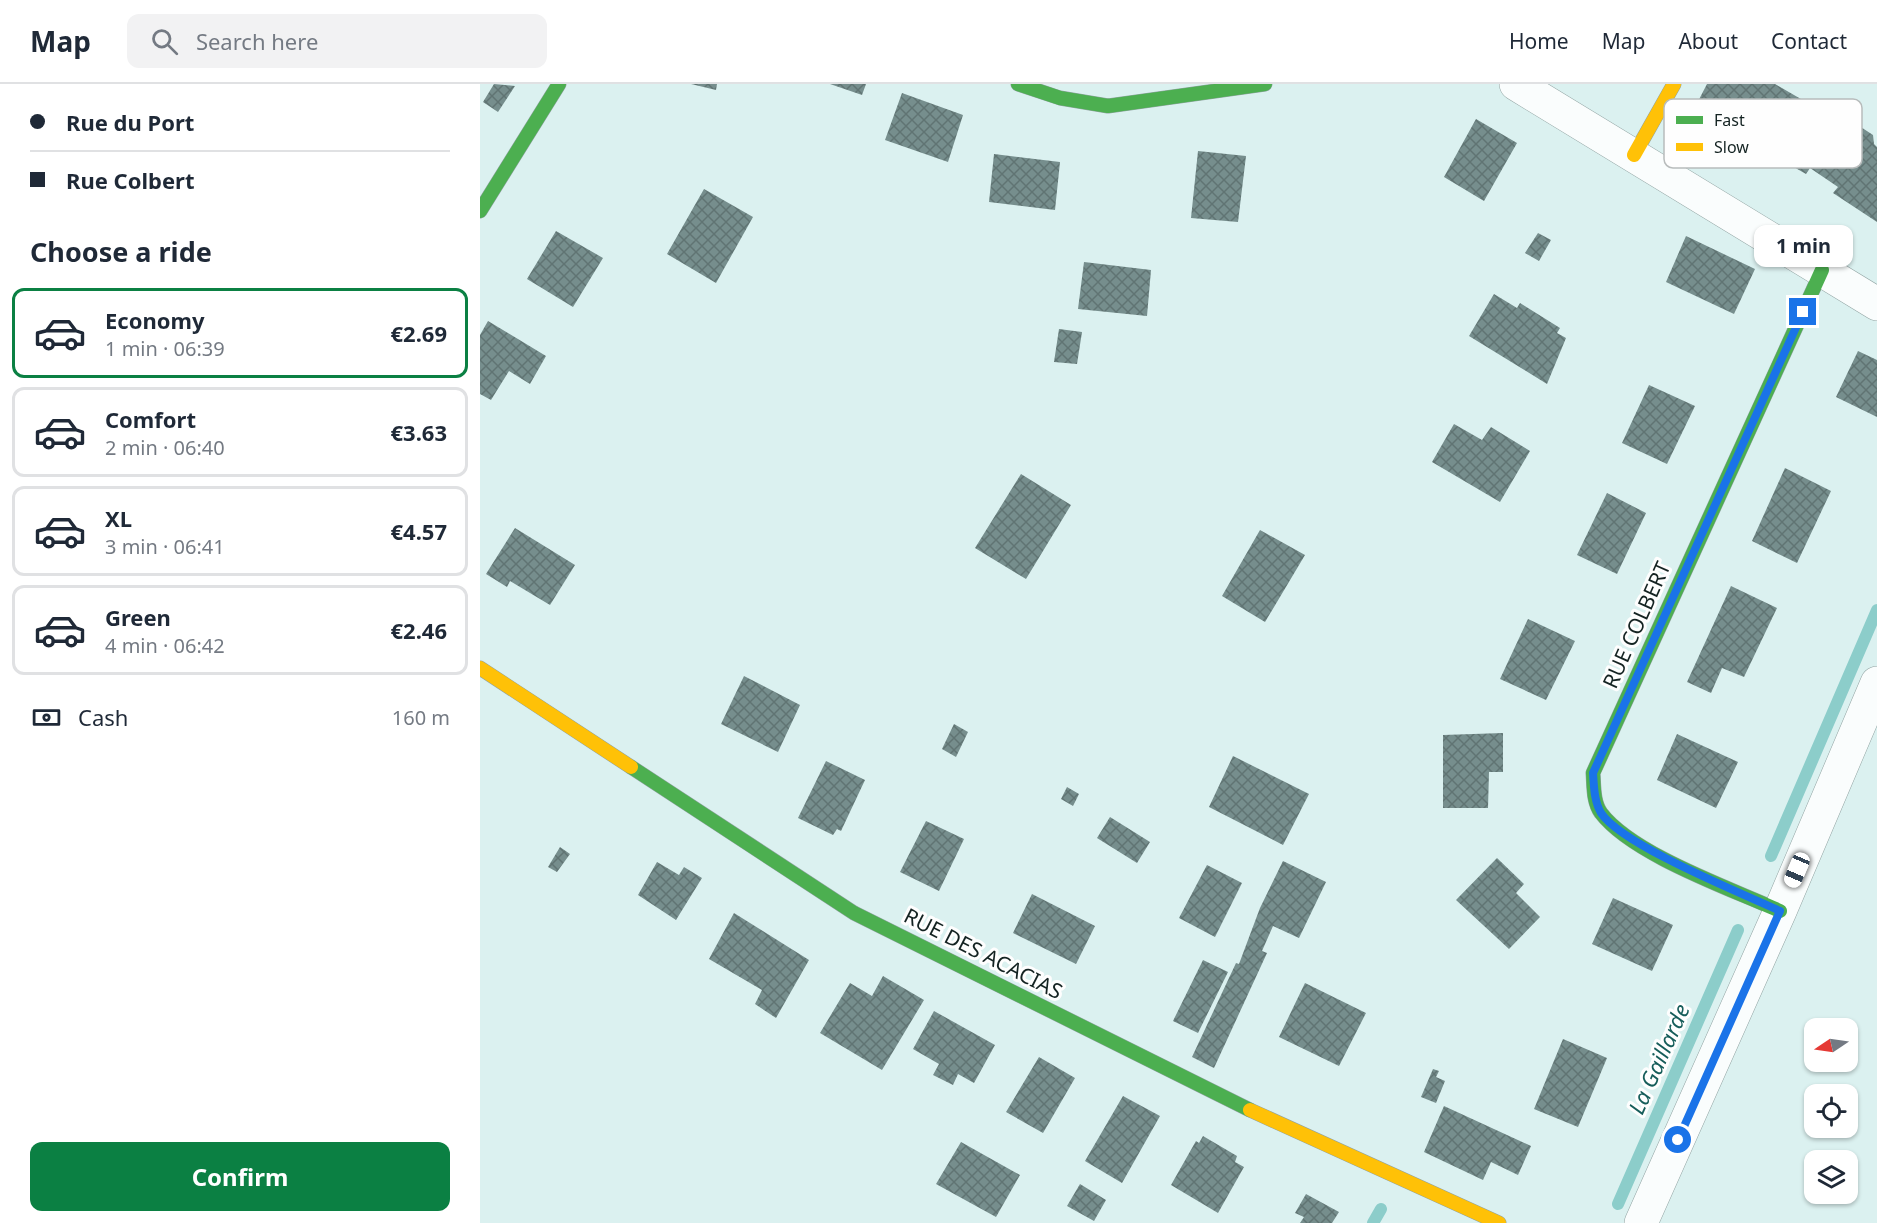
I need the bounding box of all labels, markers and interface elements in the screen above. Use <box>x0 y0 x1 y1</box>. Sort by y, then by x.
search box <box>127 14 547 68</box>
text: Map <box>30 22 91 60</box>
icon: search <box>148 25 181 58</box>
text: Search here <box>196 26 318 56</box>
text: Home <box>1509 27 1569 55</box>
text: Map <box>1602 27 1645 55</box>
text: About <box>1678 27 1738 55</box>
text: Contact <box>1771 27 1847 55</box>
legend <box>1664 99 1862 168</box>
text: Rue du Port <box>66 107 194 137</box>
text: Fast <box>1714 109 1745 131</box>
text: Slow <box>1714 136 1749 158</box>
text: Rue Colbert <box>66 165 194 195</box>
callout: 1 min <box>1754 225 1852 267</box>
text: 1 min <box>1776 232 1831 259</box>
text: Choose a ride <box>30 233 212 270</box>
route end <box>1789 298 1816 325</box>
text: Economy <box>105 305 204 335</box>
icon: car <box>33 306 87 360</box>
text: €2.69 <box>390 318 447 348</box>
text: 1 min · 06:39 <box>105 335 225 362</box>
text: Comfort <box>105 404 196 434</box>
icon: car <box>33 405 87 459</box>
text: €3.63 <box>390 417 447 447</box>
text: 2 min · 06:40 <box>105 434 225 461</box>
text: XL <box>105 503 132 533</box>
icon: car <box>33 504 87 558</box>
text: €4.57 <box>390 516 447 546</box>
text: 3 min · 06:41 <box>105 533 225 560</box>
street label: RUE COLBERT <box>1596 557 1677 692</box>
text: Green <box>105 602 171 632</box>
icon: car <box>33 603 87 657</box>
text: €2.46 <box>390 615 447 645</box>
text: 4 min · 06:42 <box>105 632 225 659</box>
icon: cash <box>30 701 63 734</box>
text: Cash <box>78 702 128 732</box>
text: 160 m <box>392 704 450 731</box>
car <box>1782 850 1812 890</box>
street label: RUE DES ACACIAS <box>900 901 1067 1005</box>
water label: La Gaillarde <box>1620 999 1696 1118</box>
north arrow <box>1804 1018 1858 1072</box>
map controls <box>1804 1018 1858 1204</box>
button: locate <box>1804 1084 1858 1138</box>
route start <box>1664 1126 1691 1153</box>
button: Confirm <box>30 1142 450 1211</box>
button: layers <box>1804 1150 1858 1204</box>

